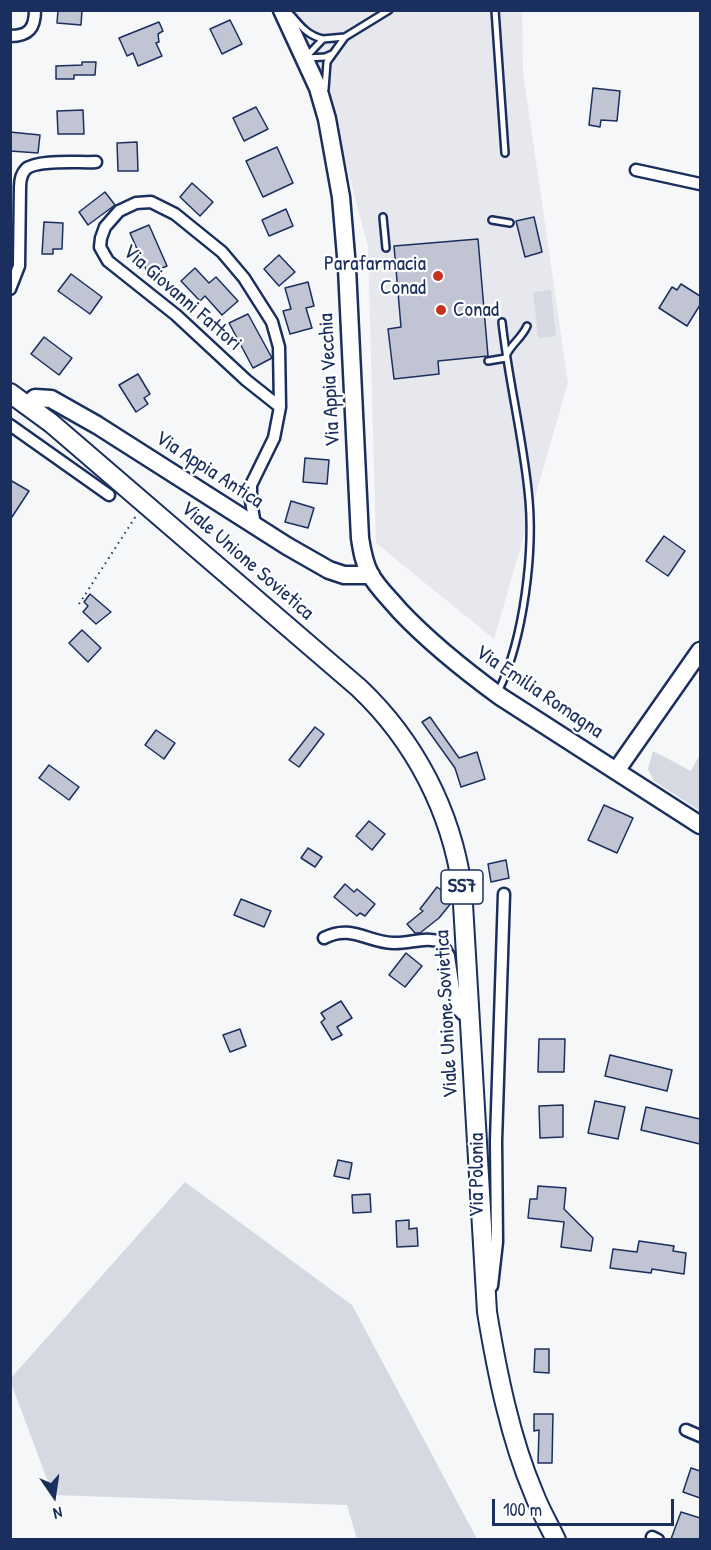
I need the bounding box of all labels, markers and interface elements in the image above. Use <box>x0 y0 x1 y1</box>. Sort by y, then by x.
street label: Via Giovanni Fattori <box>117 239 247 357</box>
place label: Parafarmacia Conad <box>324 251 426 301</box>
marker: Parafarmacia Conad <box>431 269 445 283</box>
place label: Conad <box>453 297 499 323</box>
marker: Conad <box>434 303 448 317</box>
street label: Via Appia Vecchia <box>314 313 346 447</box>
street label: Via Appia Antica <box>150 426 268 514</box>
street label: Viale Unione Sovietica <box>175 496 319 626</box>
street label: Via Emilia Romagna <box>470 640 608 744</box>
road number: SS7 <box>441 870 483 904</box>
street label: Viale Unione Sovietica <box>430 929 464 1099</box>
street label: Via Polonia <box>464 1133 490 1217</box>
north arrow <box>24 1466 84 1526</box>
scale bar <box>495 1487 676 1525</box>
text: 100 m <box>503 1497 542 1522</box>
text: N <box>51 1502 65 1525</box>

